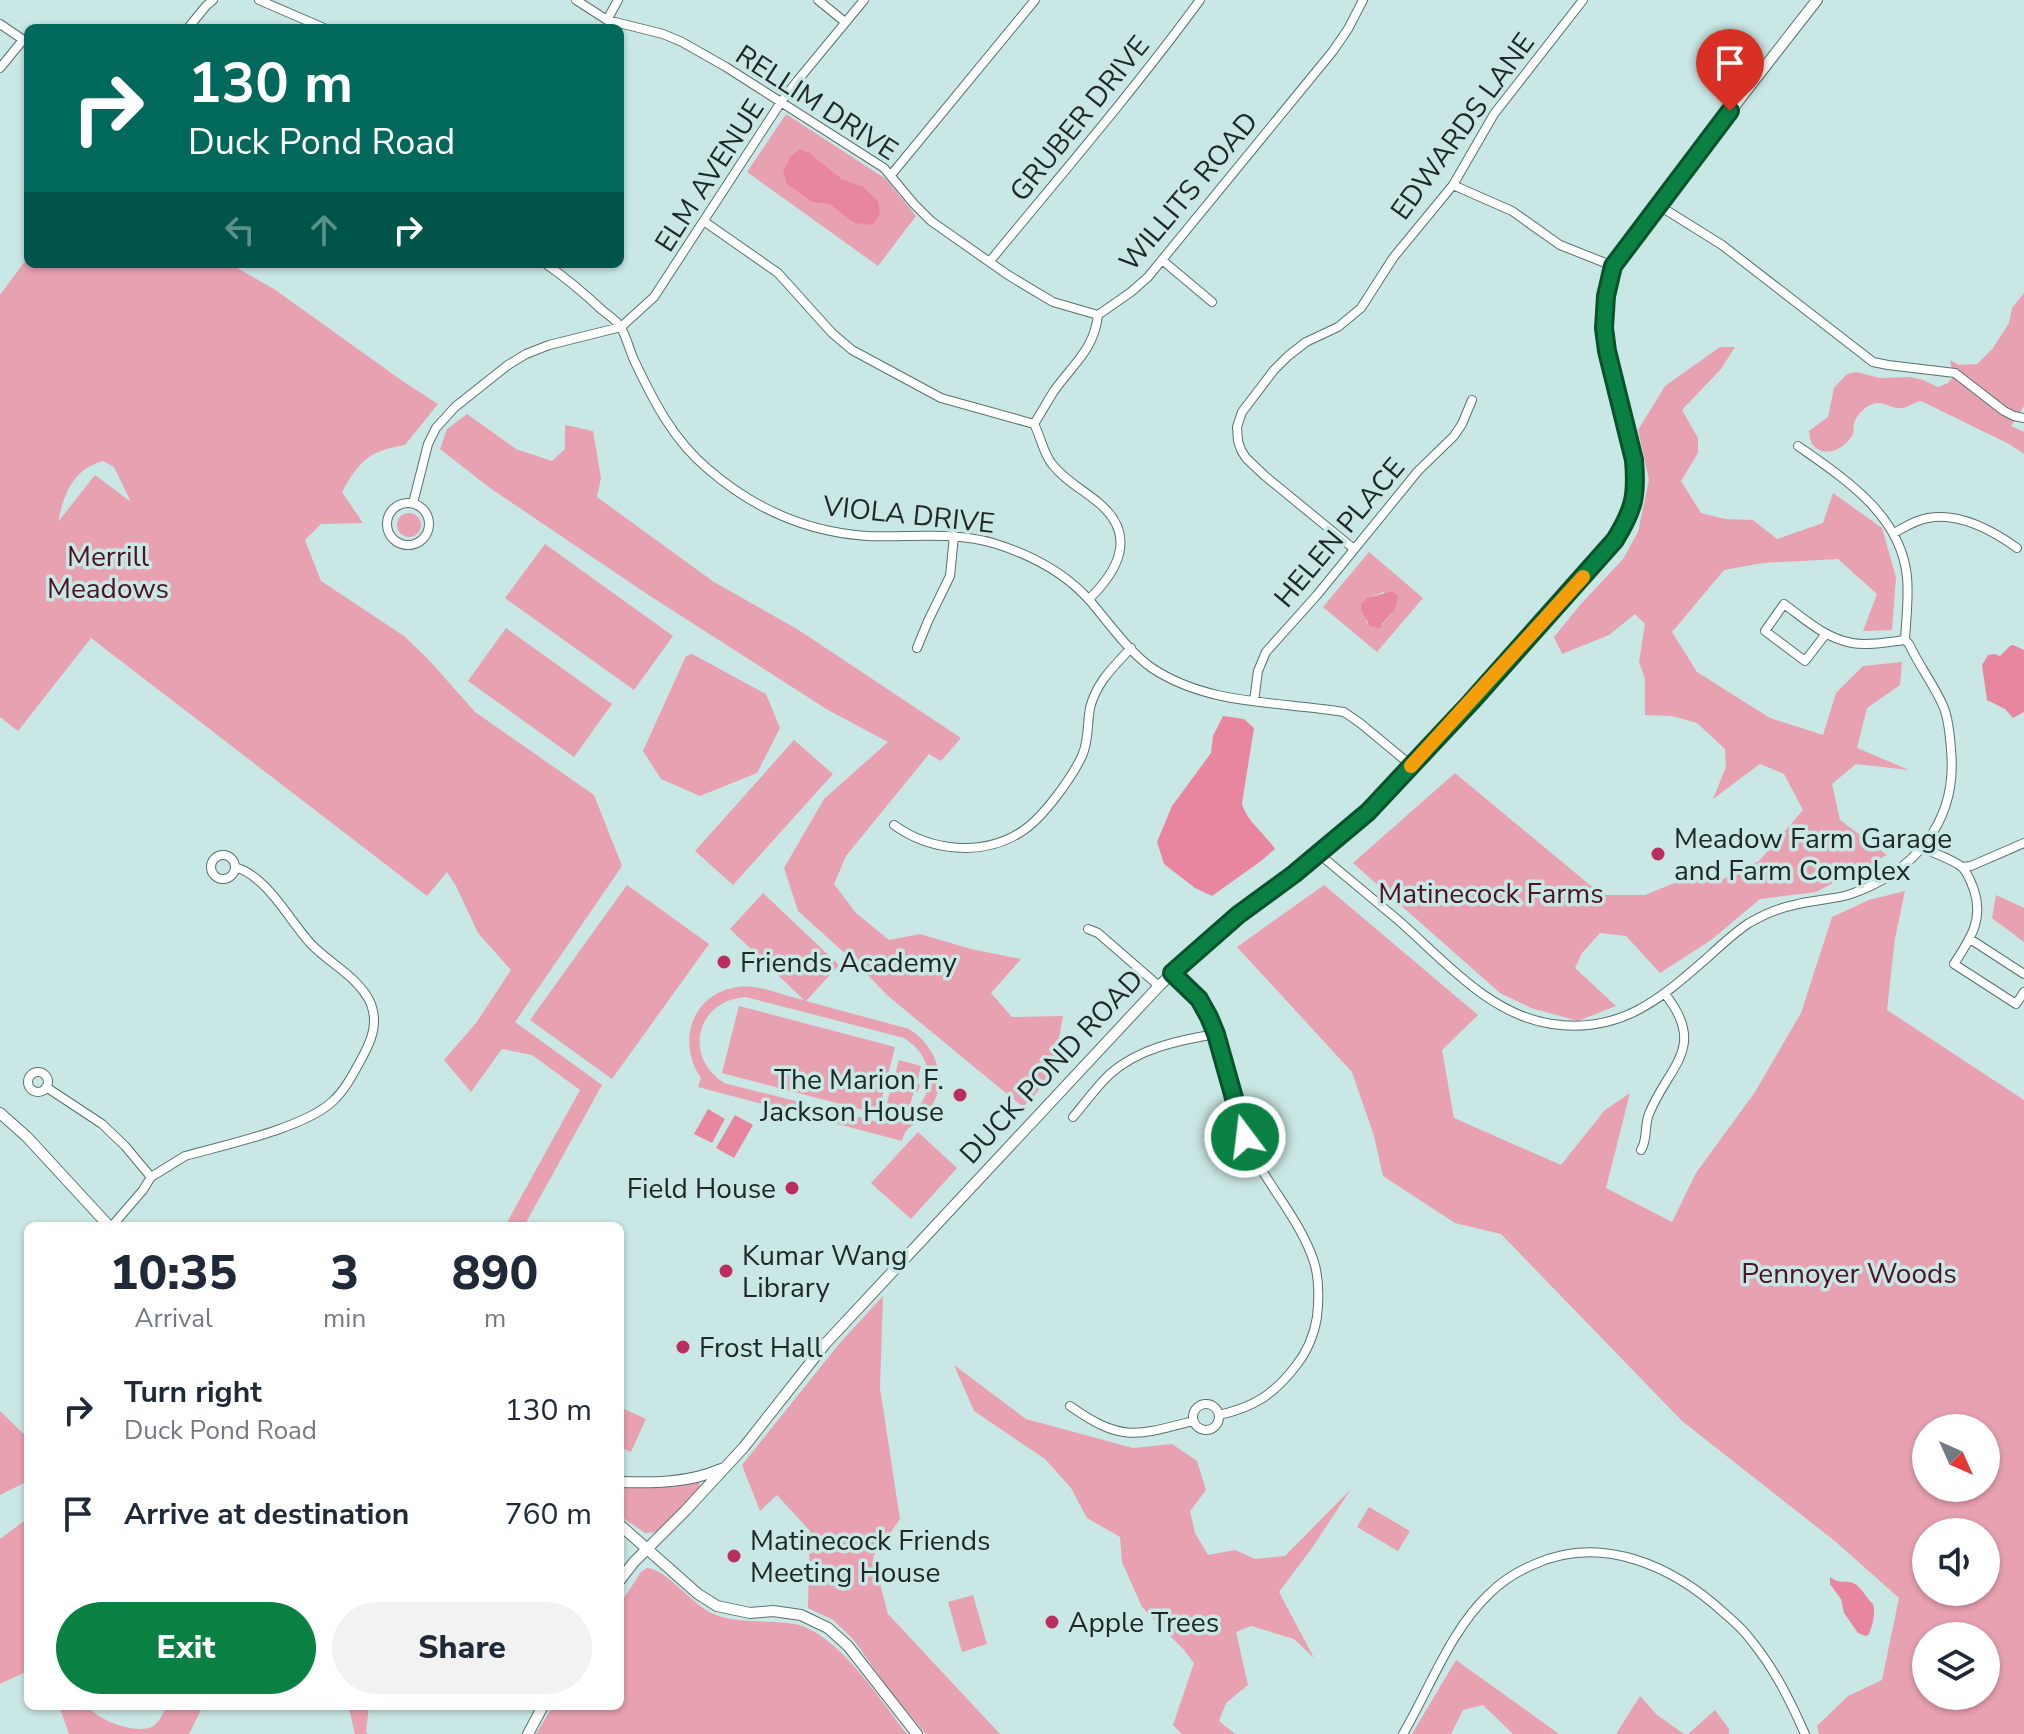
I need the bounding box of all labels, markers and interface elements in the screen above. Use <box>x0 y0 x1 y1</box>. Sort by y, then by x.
street label: EDWARDS LANE <box>1382 25 1544 228</box>
street label: GRUBER DRIVE <box>1001 28 1158 209</box>
pin <box>1696 29 1764 111</box>
street label: RELLIM DRIVE <box>728 36 905 169</box>
icon: arrive <box>1708 41 1752 85</box>
text: 130 m <box>188 45 353 122</box>
icon: right <box>56 56 160 160</box>
street label: ELM AVENUE <box>646 92 773 259</box>
street label: WILLITS ROAD <box>1111 104 1267 279</box>
text: Duck Pond Road <box>188 118 455 167</box>
icon: left <box>218 208 262 252</box>
icon: ahead <box>302 208 346 252</box>
icon: right <box>386 208 430 252</box>
street label: HELEN PLACE <box>1266 450 1414 616</box>
street label: VIOLA DRIVE <box>820 487 997 543</box>
park label: Merrill Meadows <box>47 538 169 608</box>
place label: Meadow Farm Garage and Farm Complex <box>1674 820 1952 890</box>
marker: Meadow Farm Garage and Farm Complex <box>1649 845 1667 863</box>
park label: Matinecock Farms <box>1378 875 1604 913</box>
place label: Friends Academy <box>740 944 957 982</box>
marker: Friends Academy <box>715 953 733 971</box>
street label: DUCK POND ROAD <box>951 961 1152 1172</box>
place label: The Marion F. Jackson House <box>759 1061 944 1131</box>
marker: The Marion F. Jackson House <box>951 1086 969 1104</box>
position arrow <box>1203 1095 1287 1179</box>
place label: Field House <box>627 1170 776 1208</box>
marker: Field House <box>783 1179 801 1197</box>
place label: Kumar Wang Library <box>742 1237 907 1307</box>
text: 10:35 <box>110 1240 237 1306</box>
text: 3 <box>330 1240 359 1306</box>
text: 890 <box>452 1240 538 1306</box>
park label: Pennoyer Woods <box>1741 1255 1957 1293</box>
marker: Kumar Wang Library <box>717 1262 735 1280</box>
text: Arrival <box>134 1301 213 1336</box>
text: min <box>323 1301 366 1336</box>
text: m <box>484 1301 506 1336</box>
place label: Frost Hall <box>699 1329 823 1367</box>
marker: Frost Hall <box>674 1338 692 1356</box>
text: Turn right <box>124 1372 262 1413</box>
icon: right <box>56 1388 100 1432</box>
text: 130 m <box>505 1390 592 1431</box>
text: Duck Pond Road <box>124 1413 317 1448</box>
north arrow <box>1912 1414 2000 1502</box>
map controls <box>1912 1414 2000 1710</box>
icon: arrive <box>56 1492 100 1536</box>
text: Arrive at destination <box>124 1494 409 1535</box>
text: 760 m <box>505 1494 592 1535</box>
button: sound <box>1912 1518 2000 1606</box>
place label: Matinecock Friends Meeting House <box>750 1522 990 1592</box>
marker: Matinecock Friends Meeting House <box>725 1547 743 1565</box>
button: Exit <box>56 1602 316 1694</box>
button: Share <box>332 1602 592 1694</box>
place label: Apple Trees <box>1068 1604 1219 1642</box>
marker: Apple Trees <box>1043 1613 1061 1631</box>
button: layers <box>1912 1622 2000 1710</box>

